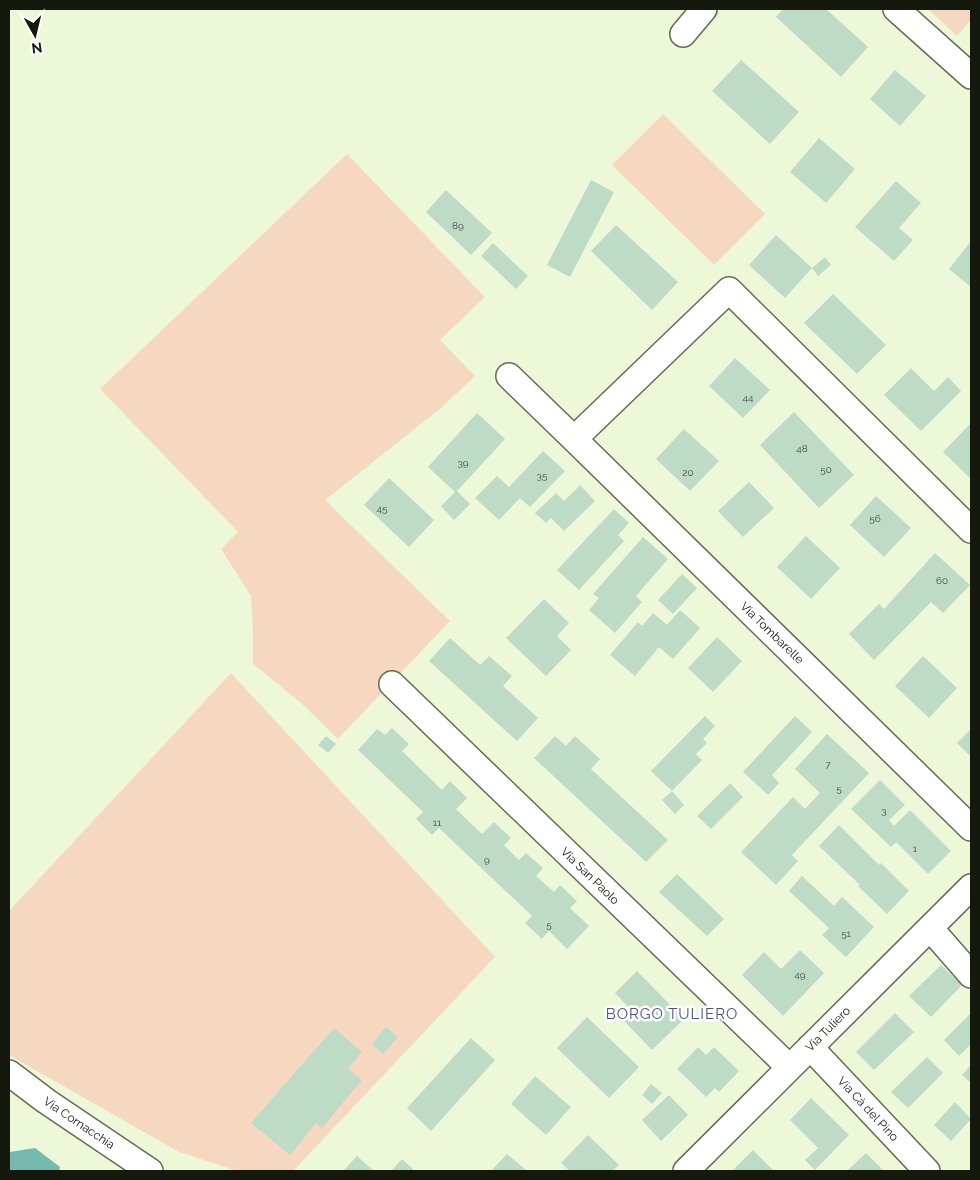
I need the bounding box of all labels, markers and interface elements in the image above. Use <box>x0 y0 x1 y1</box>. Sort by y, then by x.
north arrow <box>10 10 60 60</box>
text: N <box>30 39 43 57</box>
house number: 89 <box>452 220 464 231</box>
house number: 44 <box>743 392 754 403</box>
house number: 48 <box>796 443 808 454</box>
house number: 39 <box>457 457 469 468</box>
house number: 50 <box>820 464 832 475</box>
house number: 20 <box>682 467 694 478</box>
house number: 35 <box>537 470 548 481</box>
house number: 45 <box>377 503 388 514</box>
house number: 56 <box>869 513 881 524</box>
house number: 60 <box>936 575 948 586</box>
street label: Via Tombarelle <box>737 599 807 667</box>
house number: 7 <box>825 759 831 770</box>
house number: 5 <box>836 783 842 794</box>
house number: 3 <box>881 805 887 816</box>
house number: 11 <box>433 817 442 828</box>
house number: 1 <box>913 843 918 854</box>
street label: Via San Paolo <box>558 845 622 907</box>
house number: 9 <box>484 854 490 865</box>
house number: 5 <box>546 919 552 930</box>
house number: 51 <box>841 928 852 939</box>
house number: 49 <box>794 969 806 980</box>
street label: Via Tuliero <box>803 1004 853 1054</box>
district label: BORGO TULIERO <box>606 1005 738 1023</box>
street label: Via Cà del Pino <box>835 1074 901 1144</box>
street label: Via Cornacchia <box>41 1094 117 1152</box>

